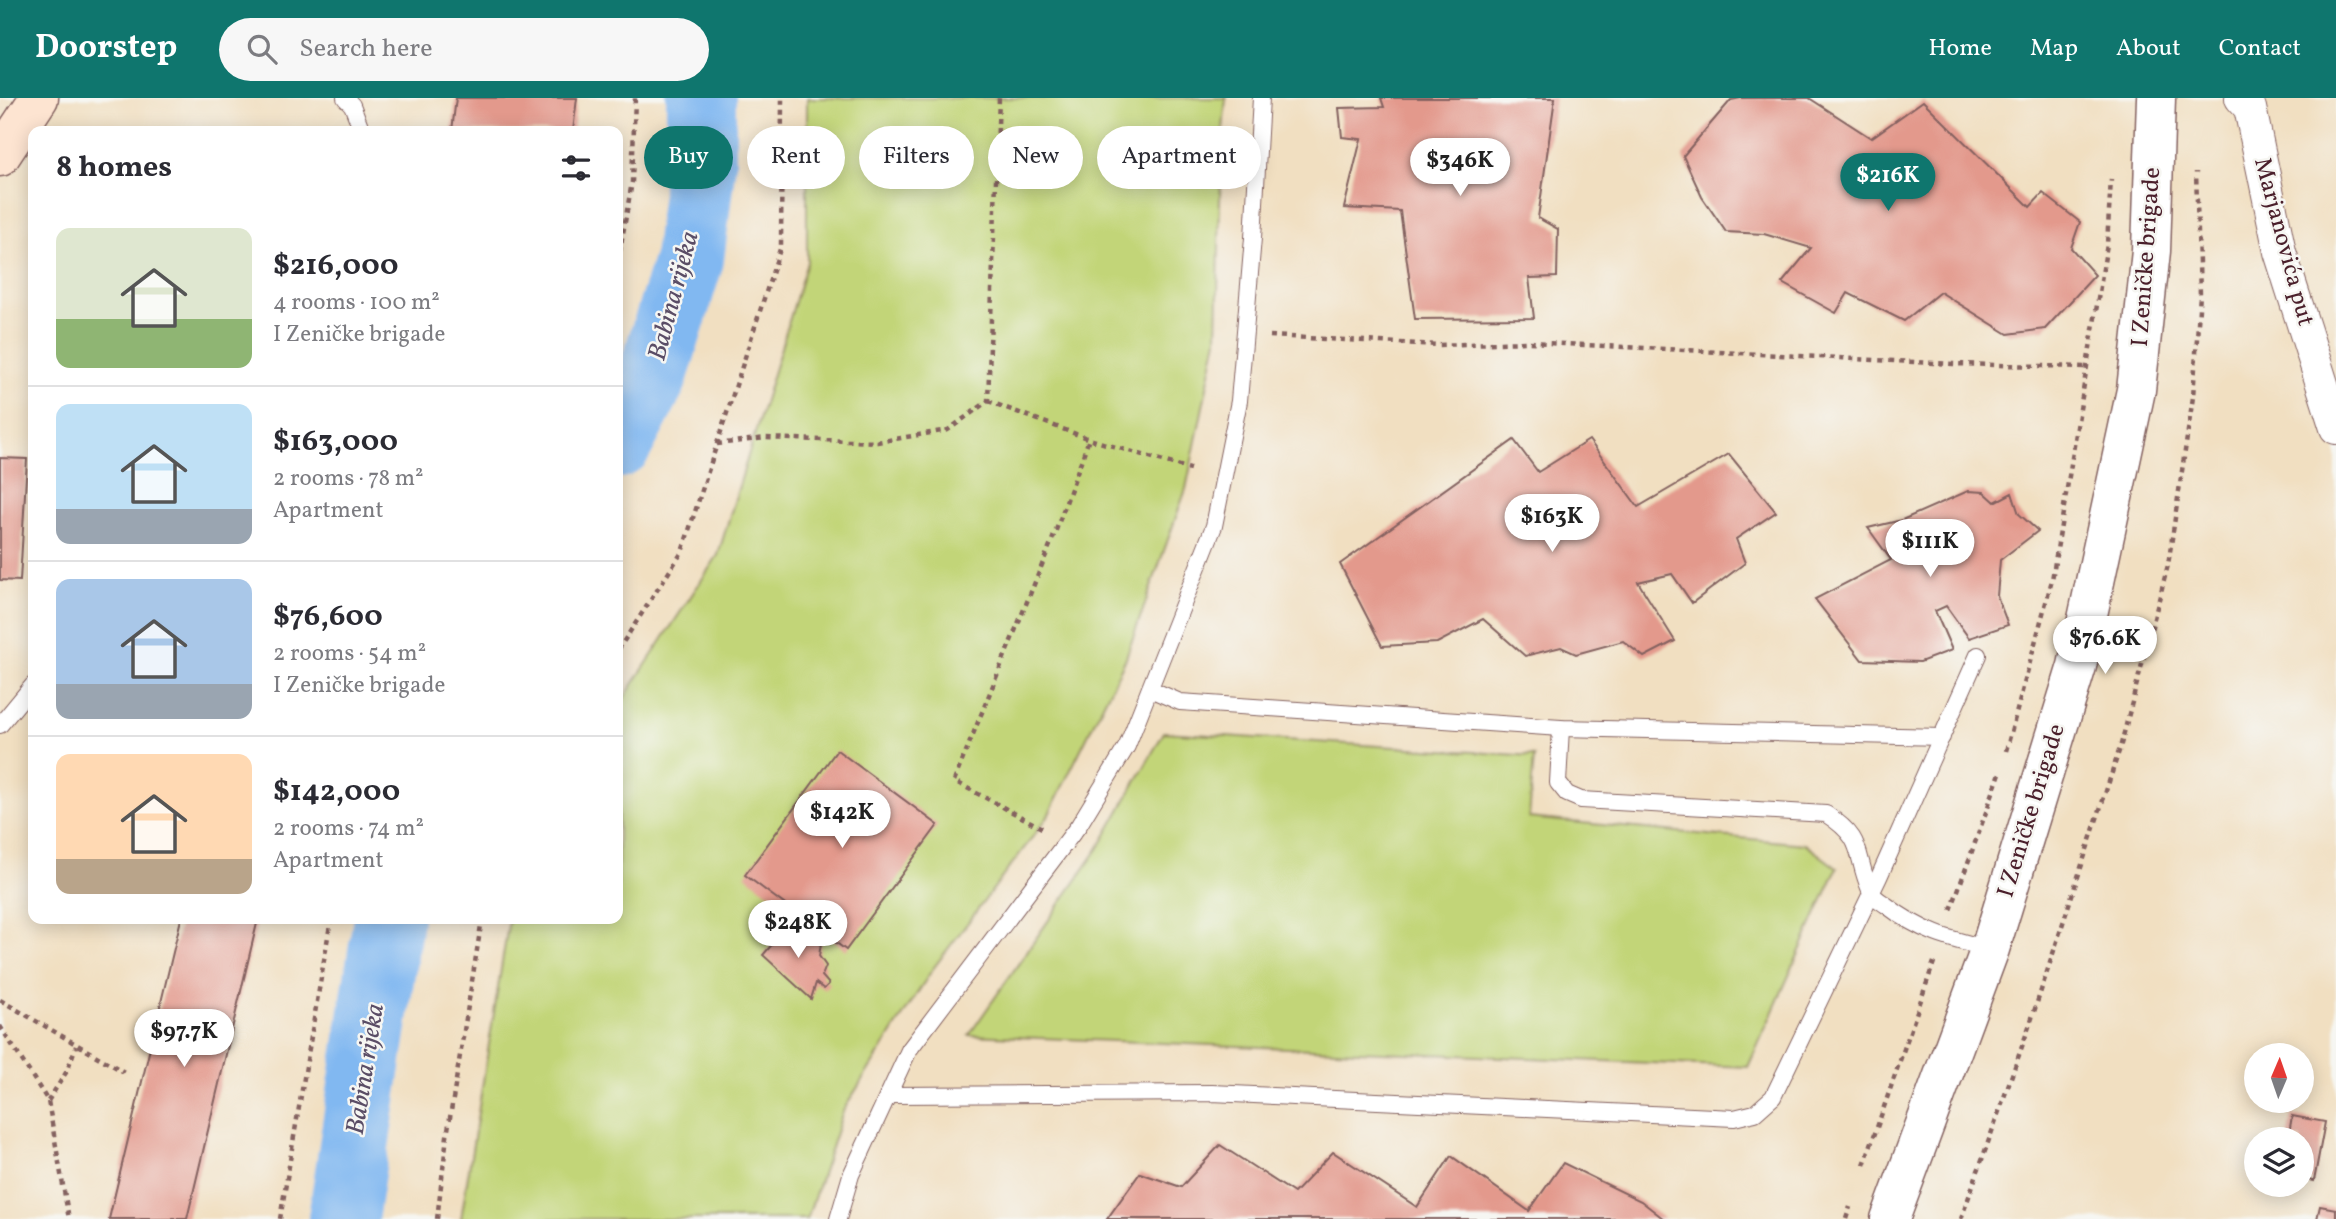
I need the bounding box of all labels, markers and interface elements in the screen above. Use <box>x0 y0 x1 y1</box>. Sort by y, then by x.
search box <box>219 18 709 81</box>
text: Doorstep <box>35 26 177 72</box>
icon: search <box>243 30 281 68</box>
text: Search here <box>299 31 433 67</box>
text: Home <box>1928 32 1992 66</box>
text: Map <box>2030 32 2078 66</box>
text: About <box>2116 32 2181 66</box>
text: Contact <box>2219 32 2301 66</box>
chip: Buy <box>644 126 733 189</box>
chip: Rent <box>747 126 845 189</box>
chip: Filters <box>859 126 974 189</box>
chip: New <box>988 126 1083 189</box>
chip: Apartment <box>1097 126 1261 189</box>
pin: $346K <box>1411 139 1509 198</box>
text: $346K <box>1426 145 1494 177</box>
text: 8 homes <box>56 147 172 189</box>
icon: filters <box>557 149 595 187</box>
pin: $216K <box>1839 153 1937 213</box>
street label: Marjanovića put <box>2244 154 2322 330</box>
text: $216K <box>1856 160 1920 192</box>
street label: I Zeničke brigade <box>2124 166 2170 348</box>
water label: Babina rijeka <box>639 227 709 365</box>
text: $216,000 <box>273 245 399 287</box>
icon: home <box>112 256 196 340</box>
text: 4 rooms · 100 m² <box>273 287 440 319</box>
text: I Zeničke brigade <box>273 319 445 351</box>
text: $163,000 <box>273 421 398 463</box>
icon: home <box>112 432 196 516</box>
text: 2 rooms · 78 m² <box>273 463 424 495</box>
pin: $163K <box>1503 494 1601 554</box>
text: Apartment <box>273 495 384 527</box>
text: $163K <box>1521 501 1583 533</box>
pin: $111K <box>1881 519 1979 579</box>
text: $111K <box>1901 526 1959 558</box>
text: $76,600 <box>273 596 383 638</box>
icon: home <box>112 607 196 691</box>
pin: $76.6K <box>2048 616 2162 676</box>
text: $76.6K <box>2069 623 2141 655</box>
text: 2 rooms · 54 m² <box>273 638 426 670</box>
text: I Zeničke brigade <box>273 670 445 702</box>
street label: I Zeničke brigade <box>1989 720 2075 902</box>
text: $142,000 <box>273 771 400 813</box>
icon: home <box>112 782 196 866</box>
pin: $142K <box>793 790 891 850</box>
text: $142K <box>810 797 874 829</box>
text: 2 rooms · 74 m² <box>273 813 424 845</box>
text: Apartment <box>273 845 384 877</box>
pin: $248K <box>749 900 847 960</box>
text: $248K <box>764 907 832 939</box>
water label: Babina rijeka <box>338 1001 394 1137</box>
pin: $97.7K <box>127 1010 241 1069</box>
text: $97.7K <box>150 1016 218 1048</box>
north arrow <box>2244 1043 2314 1113</box>
map controls <box>2244 1043 2314 1197</box>
button: layers <box>2244 1127 2314 1197</box>

